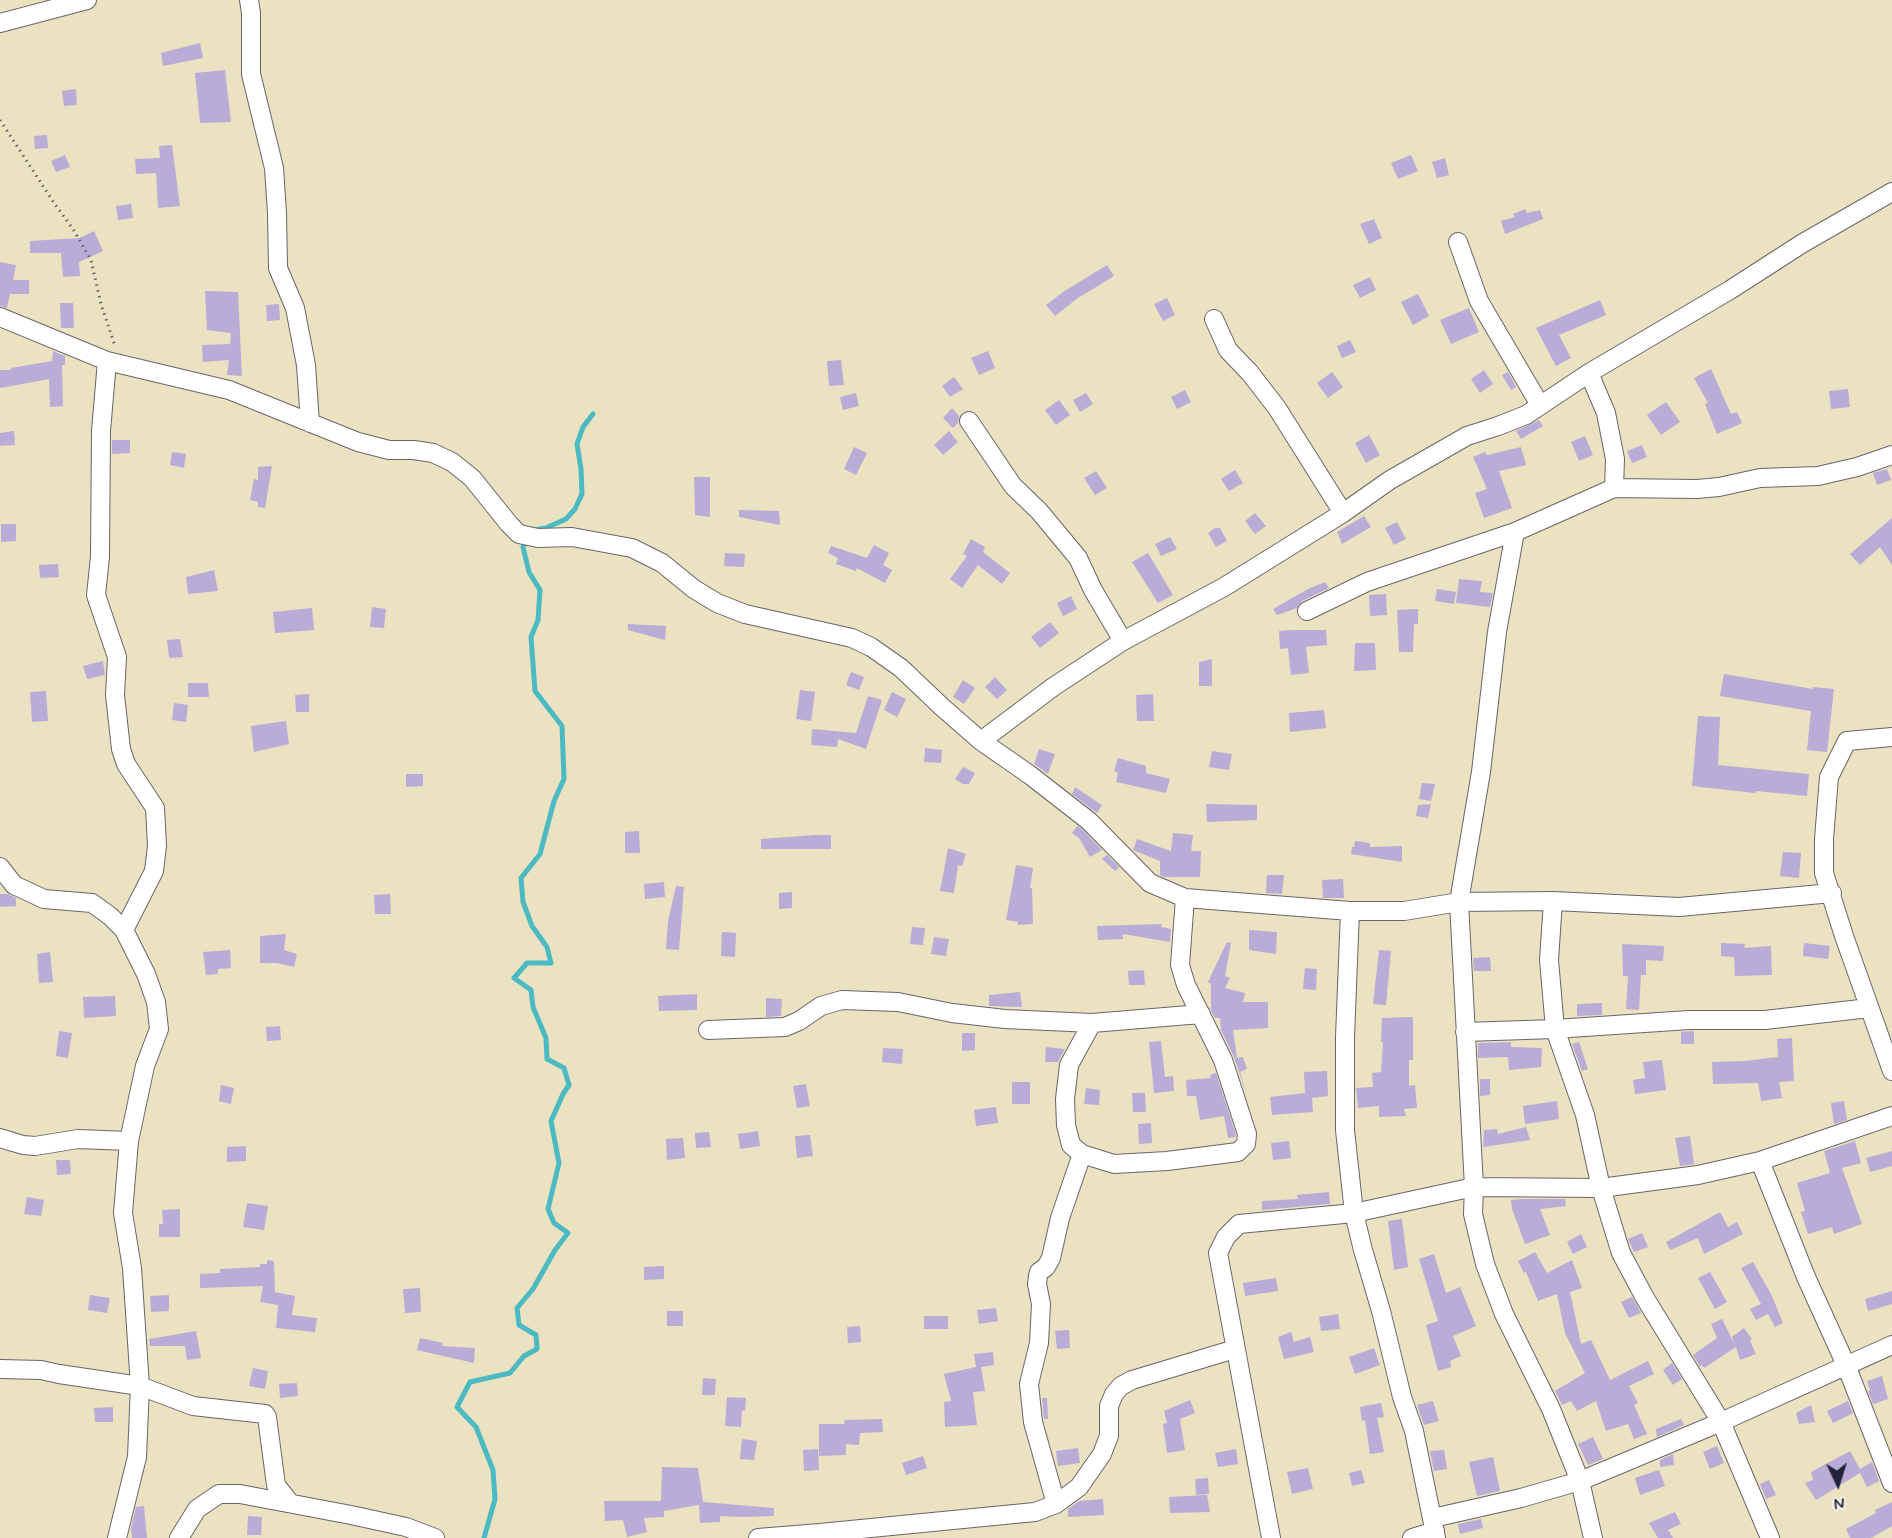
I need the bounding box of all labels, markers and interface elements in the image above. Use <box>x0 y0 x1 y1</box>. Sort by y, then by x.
north arrow <box>1808 1454 1868 1514</box>
text: N <box>1833 1492 1845 1513</box>

